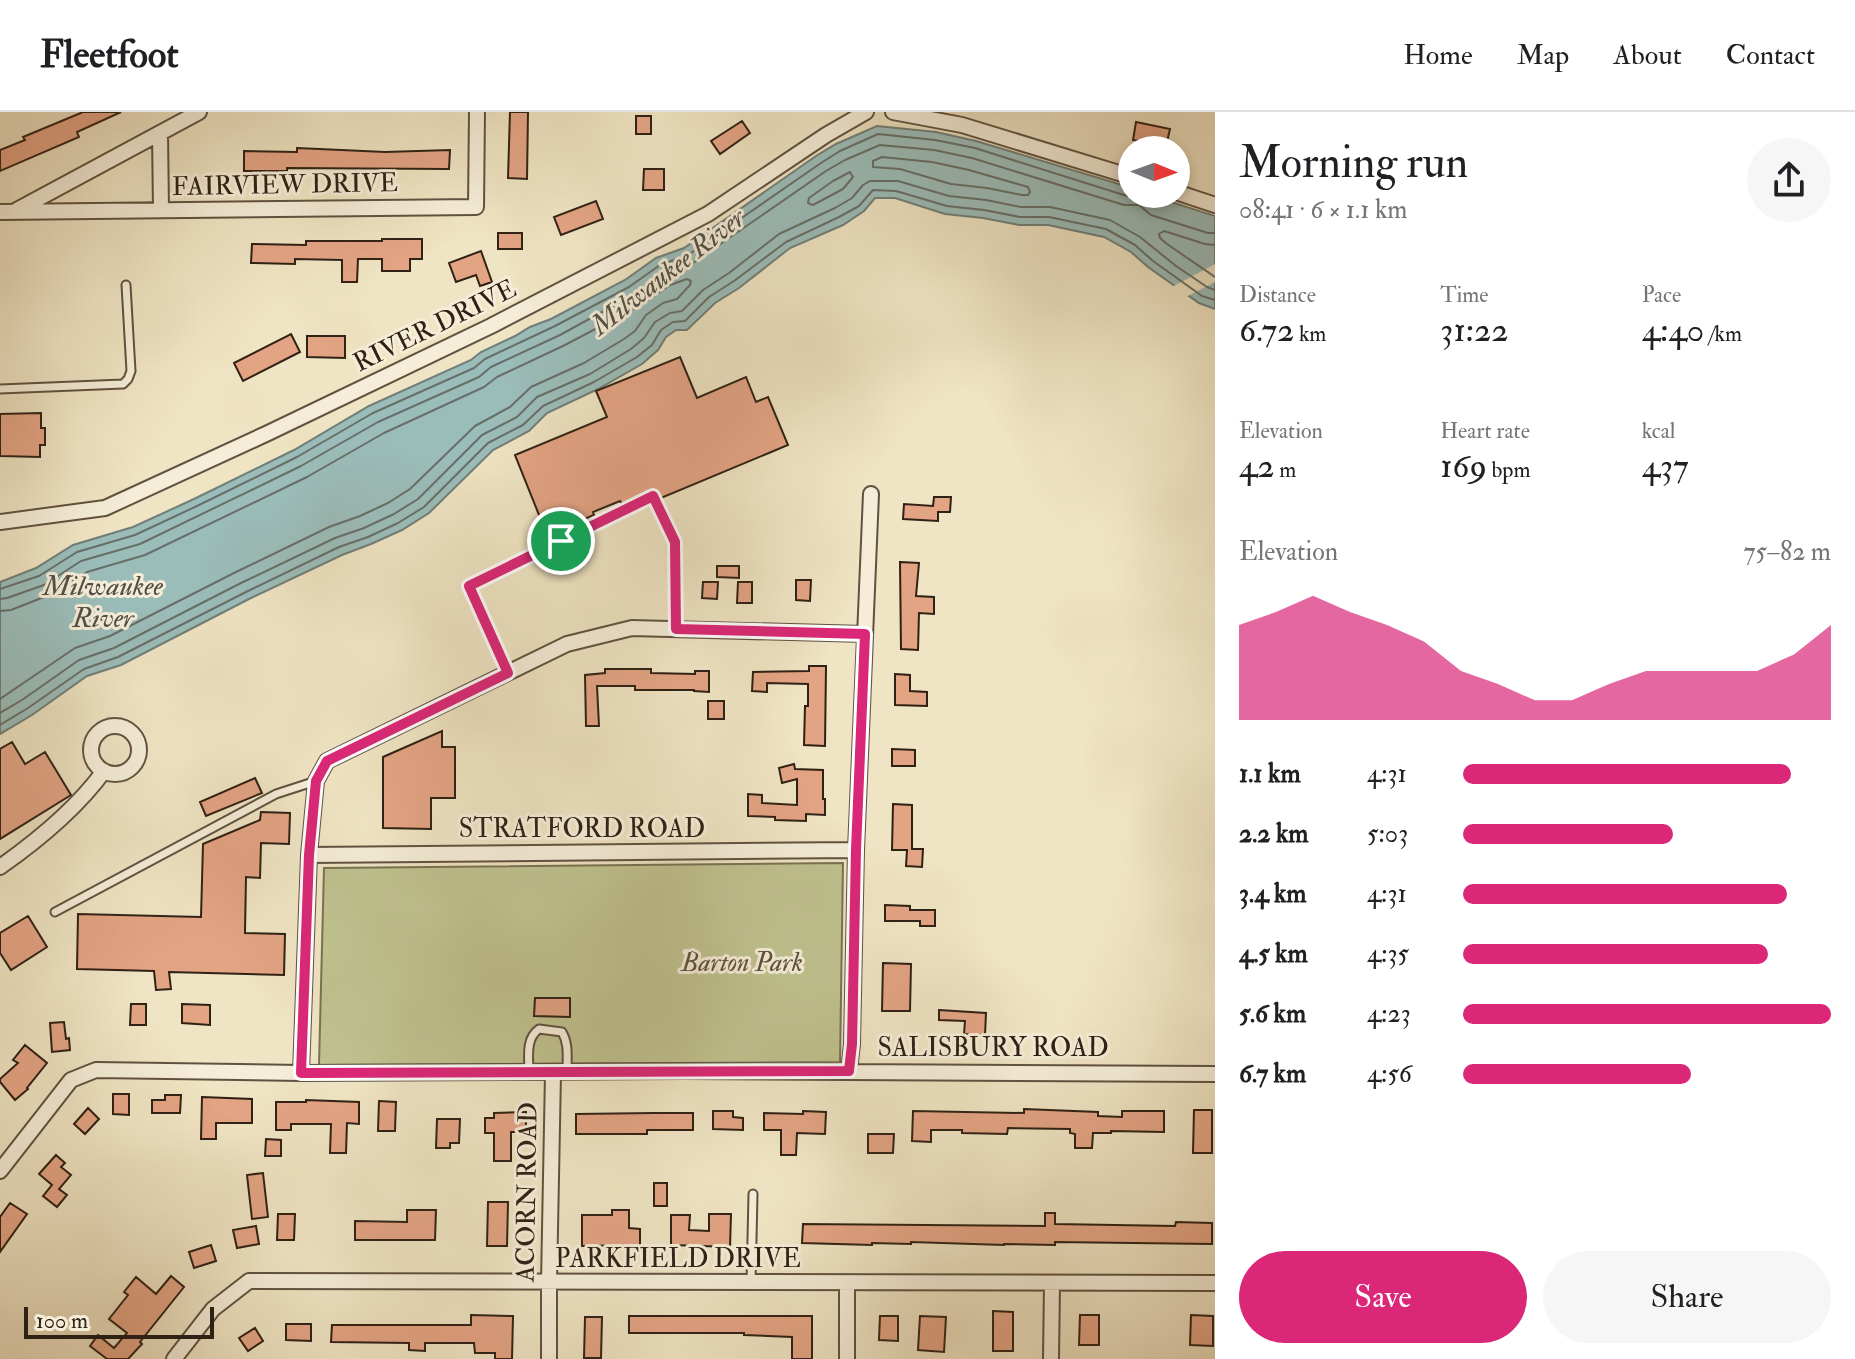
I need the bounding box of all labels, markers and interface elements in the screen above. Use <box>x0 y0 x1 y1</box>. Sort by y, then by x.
text: Fleetfoot <box>40 31 179 79</box>
text: Home <box>1403 38 1473 73</box>
text: Map <box>1517 38 1569 73</box>
text: About <box>1613 38 1682 73</box>
text: Contact <box>1726 38 1815 73</box>
north arrow <box>1118 136 1190 208</box>
map controls <box>1118 136 1190 208</box>
text: Morning run <box>1239 136 1468 191</box>
button: share <box>1747 138 1831 222</box>
street label: FAIRVIEW DRIVE <box>172 167 398 203</box>
text: 08:41 · 6 × 1.1 km <box>1239 194 1407 226</box>
water label: Milwaukee River <box>582 200 754 344</box>
street label: RIVER DRIVE <box>348 273 522 379</box>
text: Distance <box>1239 281 1316 309</box>
text: Time <box>1440 281 1488 309</box>
text: Pace <box>1642 281 1681 309</box>
text: 6.72 <box>1239 309 1294 352</box>
text: 31:22 <box>1440 309 1508 352</box>
text: 4:40 <box>1642 309 1704 352</box>
text: km <box>1294 320 1326 348</box>
text: /km <box>1704 320 1742 348</box>
text: Elevation <box>1239 417 1323 445</box>
text: Heart rate <box>1440 417 1530 445</box>
text: kcal <box>1642 417 1675 445</box>
text: 42 <box>1239 445 1275 488</box>
text: 169 <box>1440 445 1487 488</box>
text: 437 <box>1642 445 1689 488</box>
text: m <box>1275 456 1296 484</box>
text: bpm <box>1487 456 1531 484</box>
pin <box>527 507 595 575</box>
icon: arrive <box>539 519 583 563</box>
text: Elevation <box>1239 536 1338 568</box>
text: 75–82 m <box>1743 536 1831 568</box>
water label: Milwaukee River <box>41 569 164 636</box>
text: 1.1 km <box>1239 758 1301 790</box>
text: 4:31 <box>1367 758 1407 790</box>
street label: STRATFORD ROAD <box>459 813 705 845</box>
text: 2.2 km <box>1239 818 1308 850</box>
text: 5:03 <box>1367 818 1408 850</box>
text: 3.4 km <box>1239 878 1306 910</box>
text: 4:31 <box>1367 878 1407 910</box>
text: 4.5 km <box>1239 938 1308 970</box>
text: 4:35 <box>1367 938 1409 970</box>
park label: Barton Park <box>679 947 803 979</box>
text: 5.6 km <box>1239 998 1306 1030</box>
text: 4:23 <box>1367 998 1411 1030</box>
street label: SALISBURY ROAD <box>877 1032 1109 1064</box>
text: 6.7 km <box>1239 1058 1306 1090</box>
text: 4:56 <box>1367 1058 1412 1090</box>
street label: ACORN ROAD <box>509 1102 545 1283</box>
street label: PARKFIELD DRIVE <box>555 1243 801 1275</box>
button: Save <box>1239 1251 1527 1343</box>
button: Share <box>1543 1251 1831 1343</box>
scale bar <box>24 1303 214 1339</box>
text: 100 m <box>36 1307 88 1335</box>

